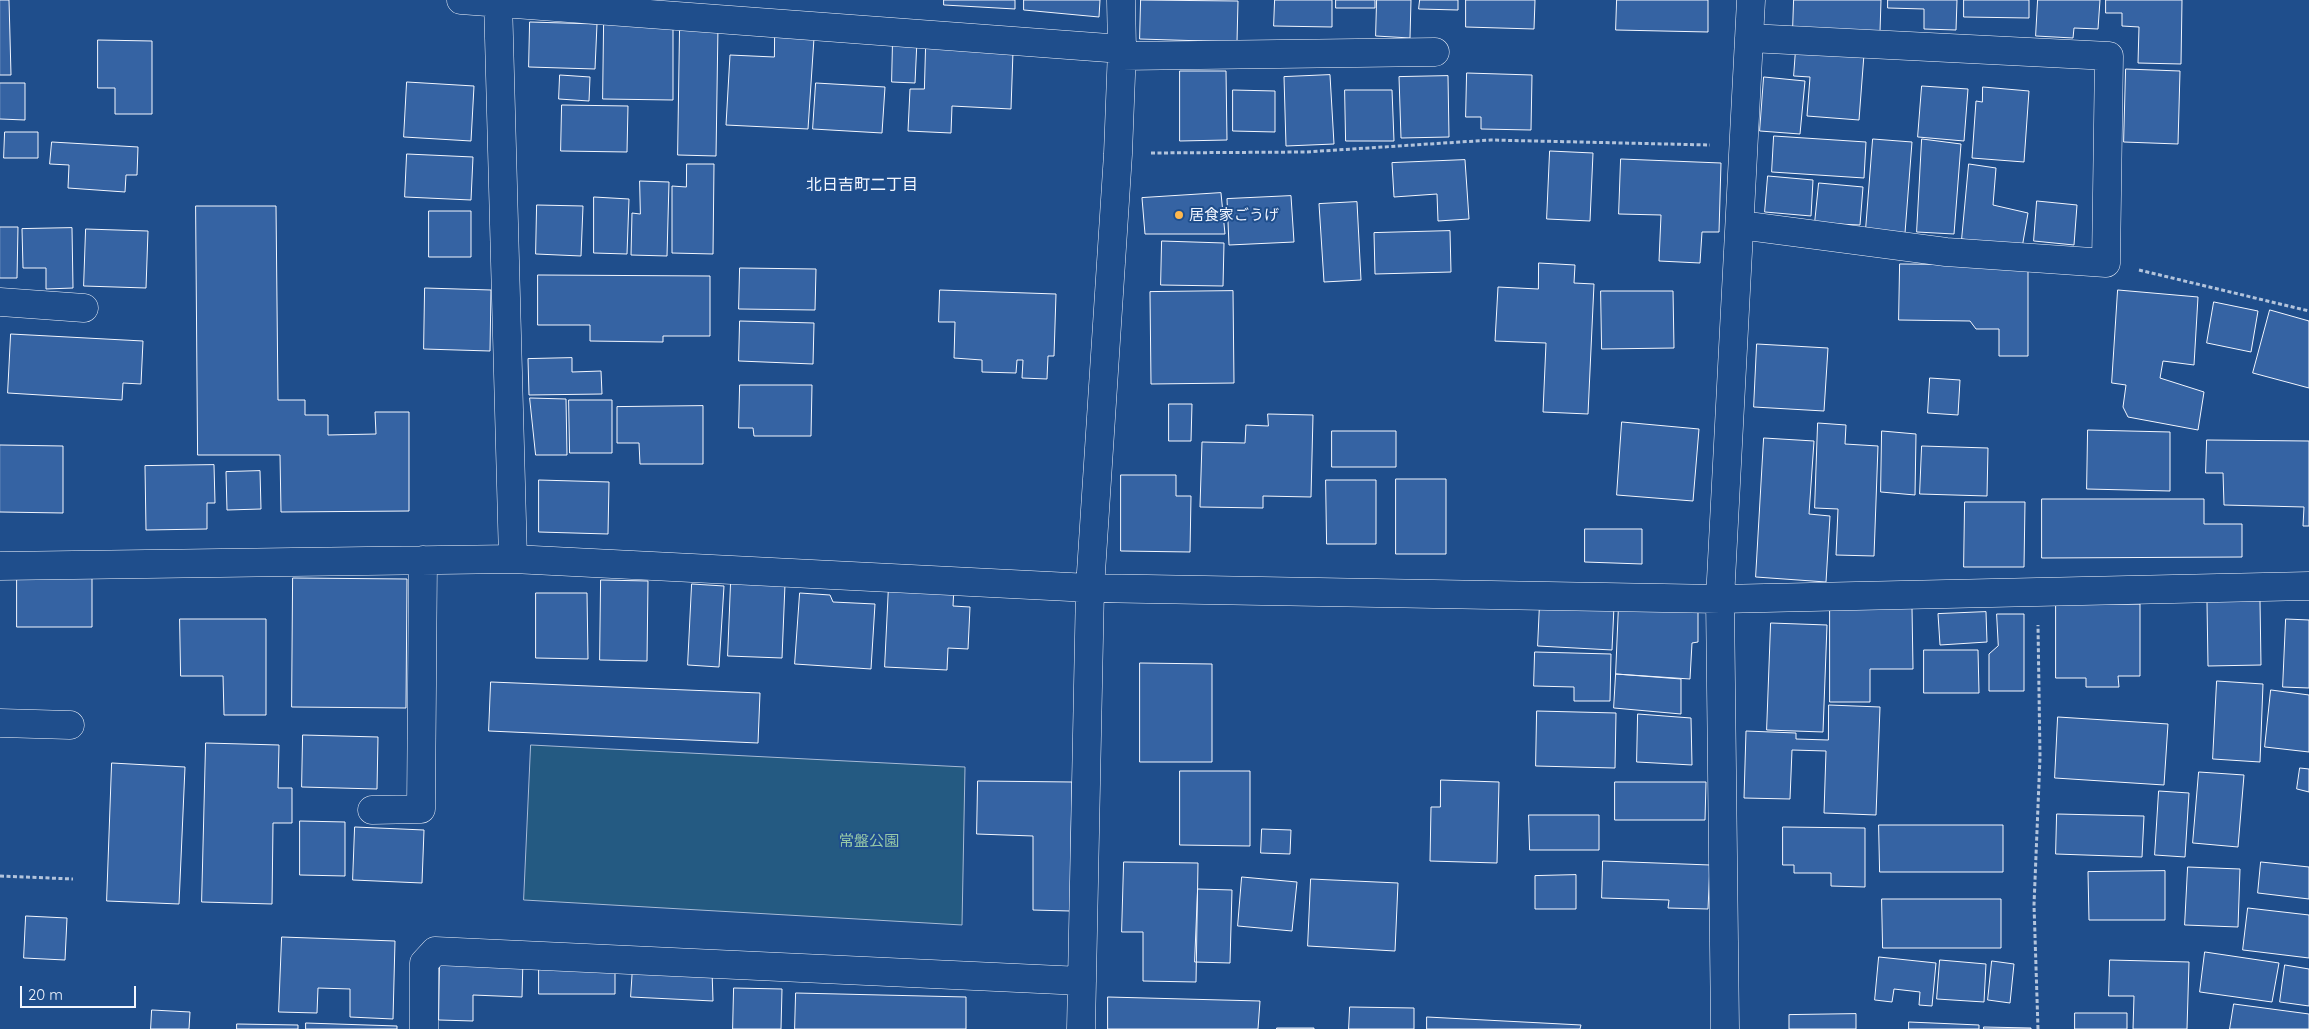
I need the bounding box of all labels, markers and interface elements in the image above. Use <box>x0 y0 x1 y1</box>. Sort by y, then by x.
district label: 北日吉町二丁目 <box>806 175 918 195</box>
place label: 居食家ごうげ <box>1189 206 1279 224</box>
marker: 居食家ごうげ <box>1173 209 1185 221</box>
park label: 常盤公園 <box>839 832 899 850</box>
scale bar <box>22 976 139 1008</box>
text: 20 m <box>28 985 63 1004</box>

